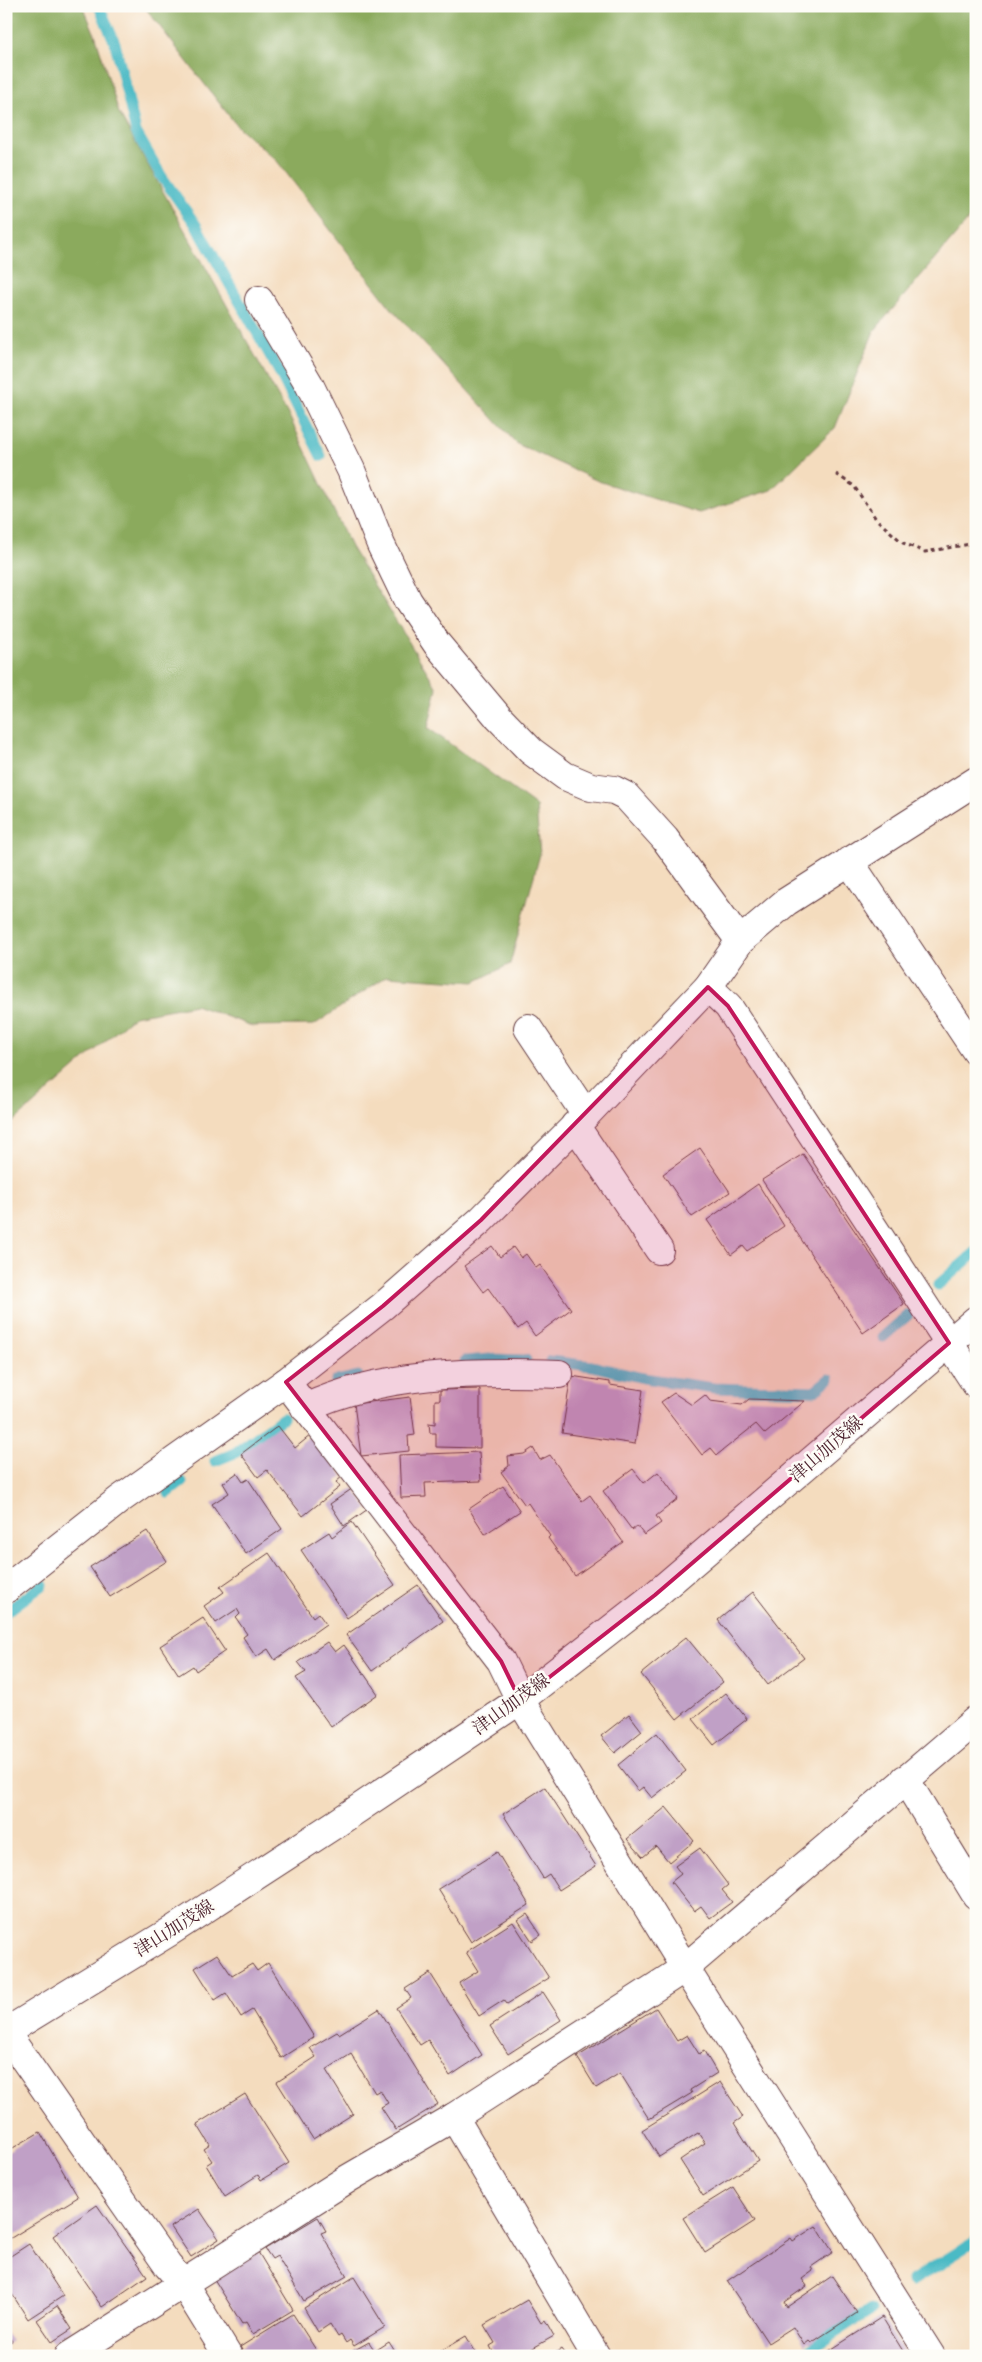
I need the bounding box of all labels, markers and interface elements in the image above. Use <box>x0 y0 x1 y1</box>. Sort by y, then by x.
street label: 津山加茂線 <box>785 1411 868 1488</box>
street label: 津山加茂線 <box>468 1669 554 1740</box>
street label: 津山加茂線 <box>130 1895 219 1962</box>

